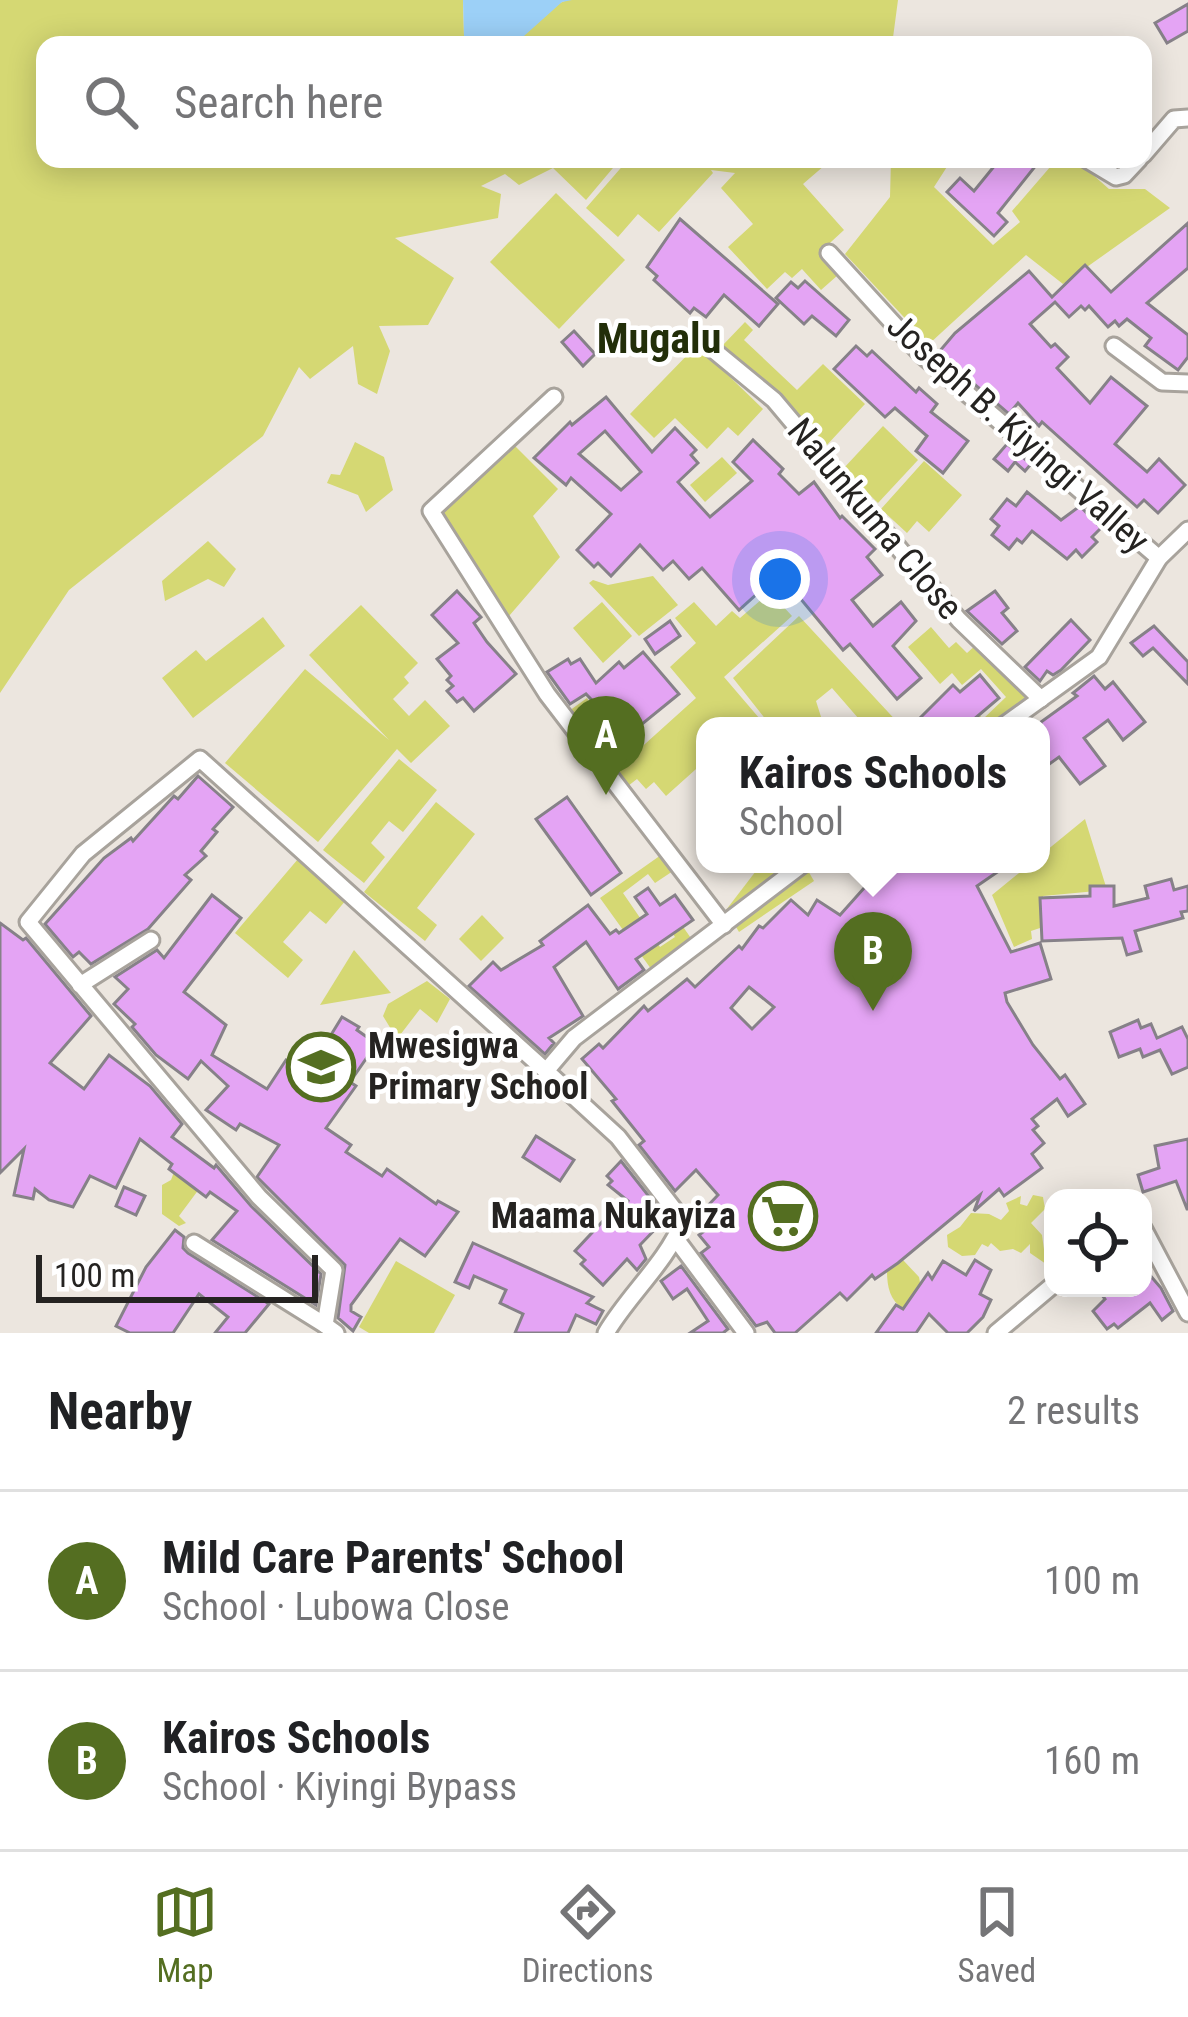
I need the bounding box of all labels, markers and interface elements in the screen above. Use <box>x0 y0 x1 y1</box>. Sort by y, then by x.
search box <box>36 36 1152 168</box>
icon: search <box>78 69 144 135</box>
text: Search here <box>174 76 383 129</box>
street label: Joseph B. Kiyingi Valley <box>879 305 1157 561</box>
district label: Mugalu <box>597 314 721 363</box>
street label: Nalunkuma Close <box>779 410 971 628</box>
your location <box>750 549 810 609</box>
pin: A <box>567 696 645 795</box>
popup <box>696 717 1050 873</box>
text: Kairos Schools <box>739 746 1007 799</box>
text: School <box>739 799 844 845</box>
pin: B <box>834 912 912 1011</box>
place label: Mwesigwa Primary School <box>368 1025 588 1108</box>
school or university icon: Mwesigwa Primary School <box>286 1032 356 1102</box>
supermarket icon: Maama Nukayiza <box>748 1181 818 1251</box>
map controls <box>1044 1189 1152 1297</box>
button: locate <box>1044 1189 1152 1297</box>
place label: Maama Nukayiza <box>491 1195 736 1237</box>
scale bar <box>36 1249 318 1302</box>
text: 100 m <box>54 1256 135 1295</box>
text: Nearby <box>48 1382 192 1441</box>
text: 2 results <box>1007 1388 1140 1434</box>
text: Mild Care Parents' School <box>162 1531 625 1584</box>
text: A <box>75 1558 99 1604</box>
text: 100 m <box>1044 1558 1140 1604</box>
text: School · Lubowa Close <box>162 1584 510 1630</box>
text: Kairos Schools <box>162 1711 430 1764</box>
text: B <box>76 1738 98 1784</box>
text: 160 m <box>1044 1738 1140 1784</box>
text: School · Kiyingi Bypass <box>162 1764 517 1810</box>
tab: Map <box>152 1879 218 1990</box>
tab: Directions <box>522 1879 654 1990</box>
tab: Saved <box>958 1879 1036 1990</box>

